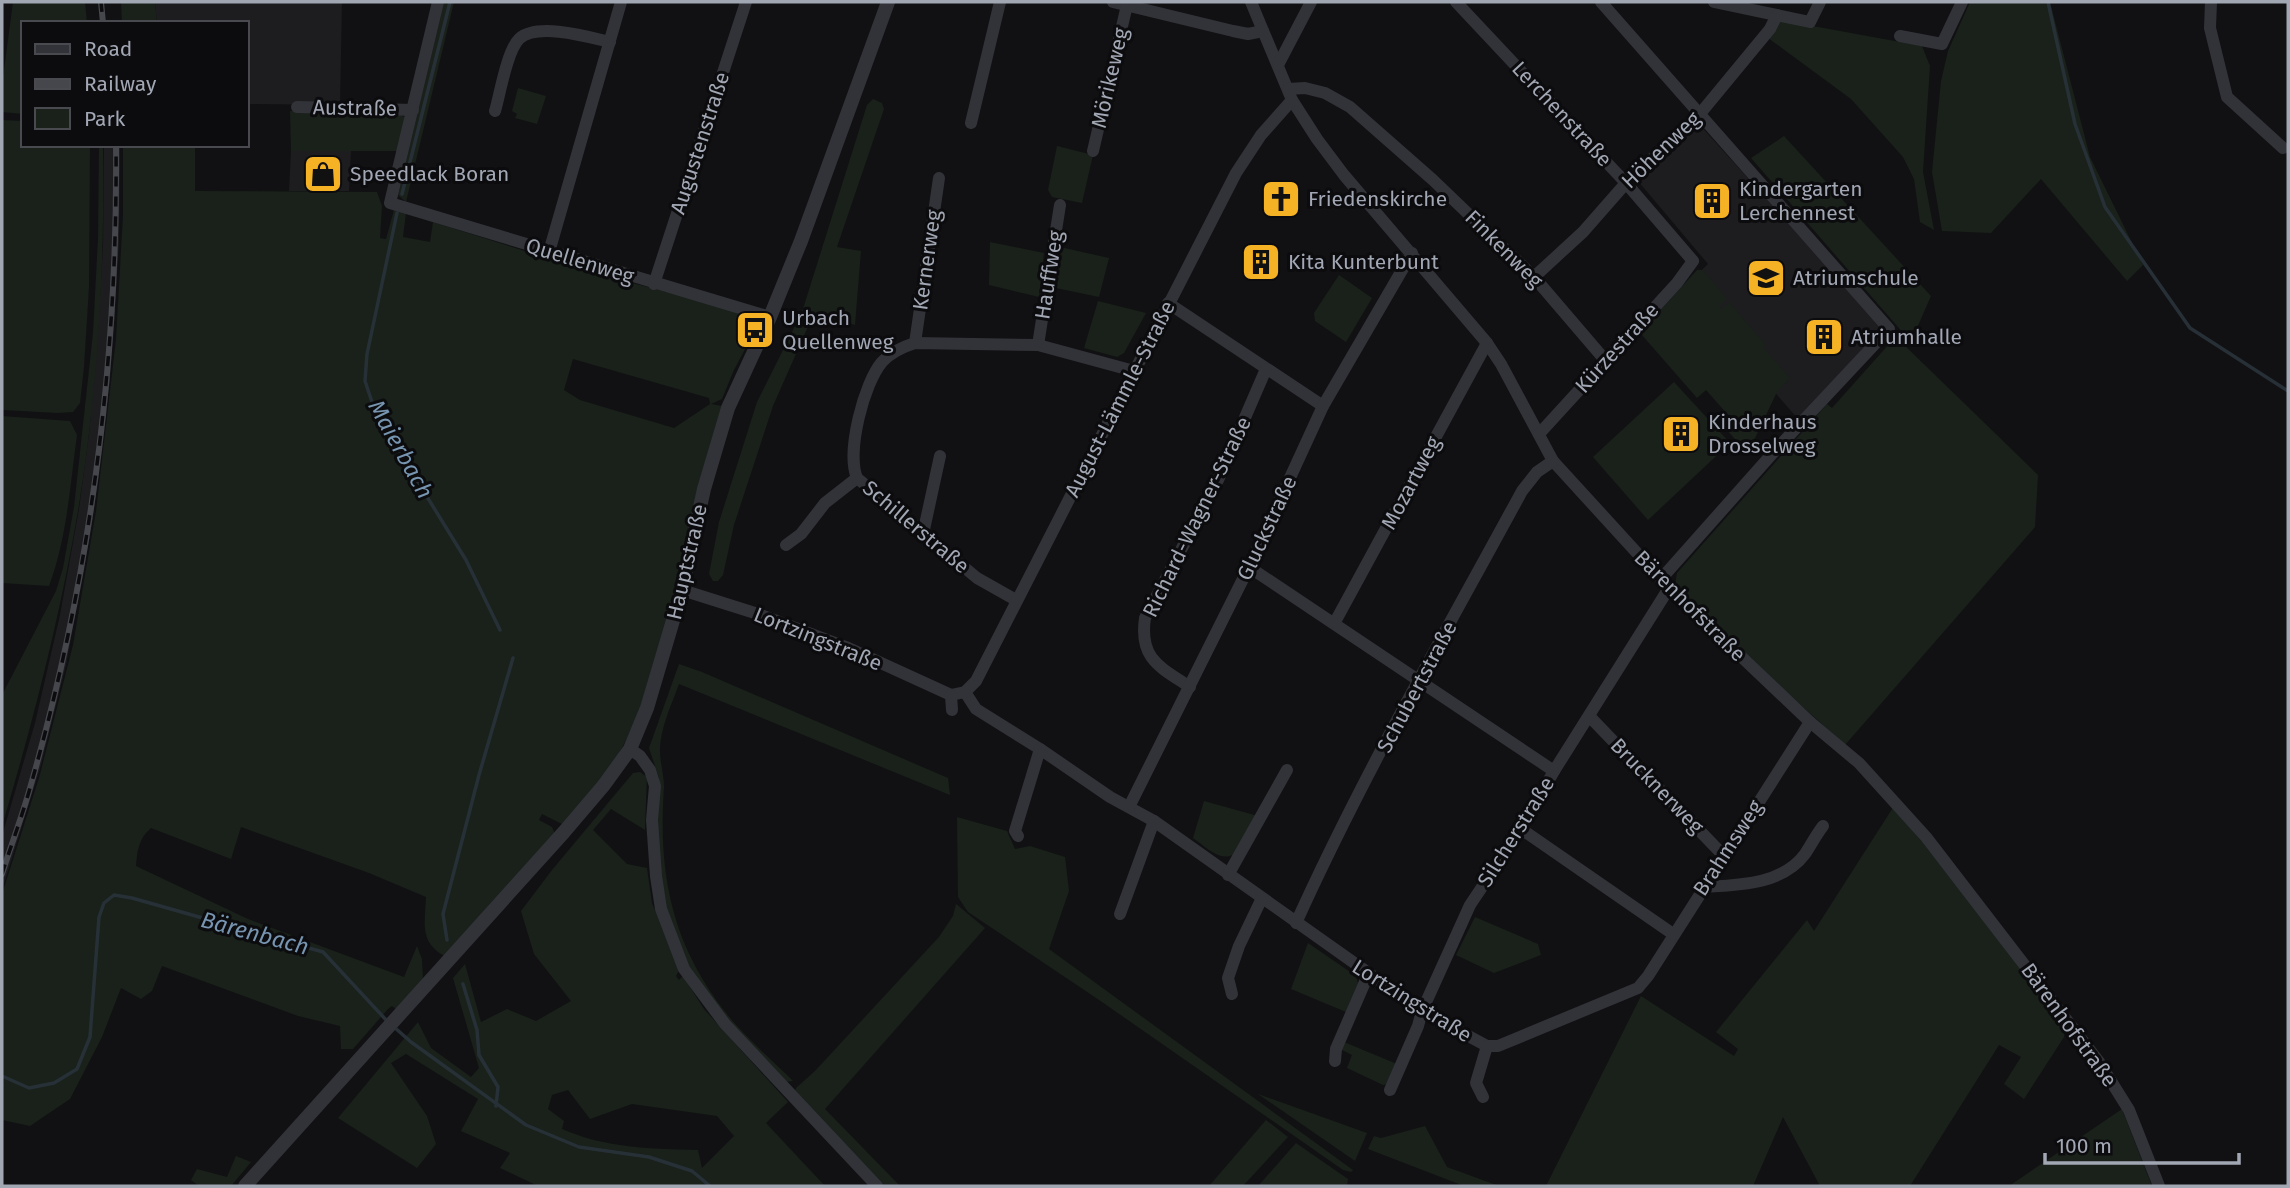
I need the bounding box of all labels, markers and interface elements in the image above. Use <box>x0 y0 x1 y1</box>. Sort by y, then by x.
legend <box>21 21 248 147</box>
street label: Mörikeweg <box>1086 25 1134 131</box>
text: Road <box>84 36 132 62</box>
street label: Lerchenstraße <box>1506 56 1618 172</box>
street label: Augustenstraße <box>665 69 735 217</box>
text: Railway <box>84 71 157 97</box>
street label: Austraße <box>313 94 397 122</box>
text: Park <box>84 106 126 132</box>
street label: Höhenweg <box>1616 106 1706 194</box>
shop icon: Speedlack Boran <box>302 153 344 195</box>
place label: Speedlack Boran <box>350 161 509 187</box>
place label: Kindergarten Lerchennest <box>1739 176 1862 226</box>
church icon: Friedenskirche <box>1260 178 1302 220</box>
building icon: Kindergarten Lerchennest <box>1691 180 1733 222</box>
place label: Friedenskirche <box>1308 186 1447 212</box>
street label: Finkenweg <box>1460 205 1548 293</box>
street label: Kernerweg <box>907 208 947 312</box>
street label: Hauffweg <box>1029 229 1069 321</box>
street label: Quellenweg <box>523 232 637 290</box>
building icon: Kita Kunterbunt <box>1240 241 1282 283</box>
place label: Kita Kunterbunt <box>1288 249 1439 275</box>
school or university icon: Atriumschule <box>1745 257 1787 299</box>
place label: Atriumschule <box>1793 265 1919 291</box>
street label: August-Lämmle-Straße <box>1059 297 1181 501</box>
street label: Kürzestraße <box>1570 297 1664 399</box>
place label: Urbach Quellenweg <box>782 305 894 355</box>
bus stop icon: Urbach Quellenweg <box>734 309 776 351</box>
building icon: Atriumhalle <box>1803 316 1845 358</box>
place label: Atriumhalle <box>1851 324 1962 350</box>
water label: Maierbach <box>362 395 440 503</box>
place label: Kinderhaus Drosselweg <box>1708 409 1817 459</box>
street label: Richard-Wagner-Straße <box>1137 412 1257 622</box>
building icon: Kinderhaus Drosselweg <box>1660 413 1702 455</box>
street label: Mozartweg <box>1376 432 1446 534</box>
street label: Gluckstraße <box>1231 472 1303 584</box>
street label: Schillerstraße <box>857 475 975 579</box>
street label: Hauptstraße <box>661 502 713 622</box>
street label: Bärenhofstraße <box>1629 545 1751 667</box>
street label: Lortzingstraße <box>750 601 886 677</box>
street label: Schubertstraße <box>1371 617 1463 757</box>
street label: Brucknerweg <box>1605 733 1709 839</box>
street label: Silcherstraße <box>1472 772 1560 892</box>
street label: Brahmsweg <box>1687 795 1769 901</box>
water label: Bärenbach <box>198 905 312 961</box>
street label: Lortzingstraße <box>1347 954 1477 1048</box>
street label: Bärenhofstraße <box>2015 958 2123 1092</box>
scale bar <box>2045 1122 2239 1166</box>
text: 100 m <box>2056 1133 2112 1159</box>

